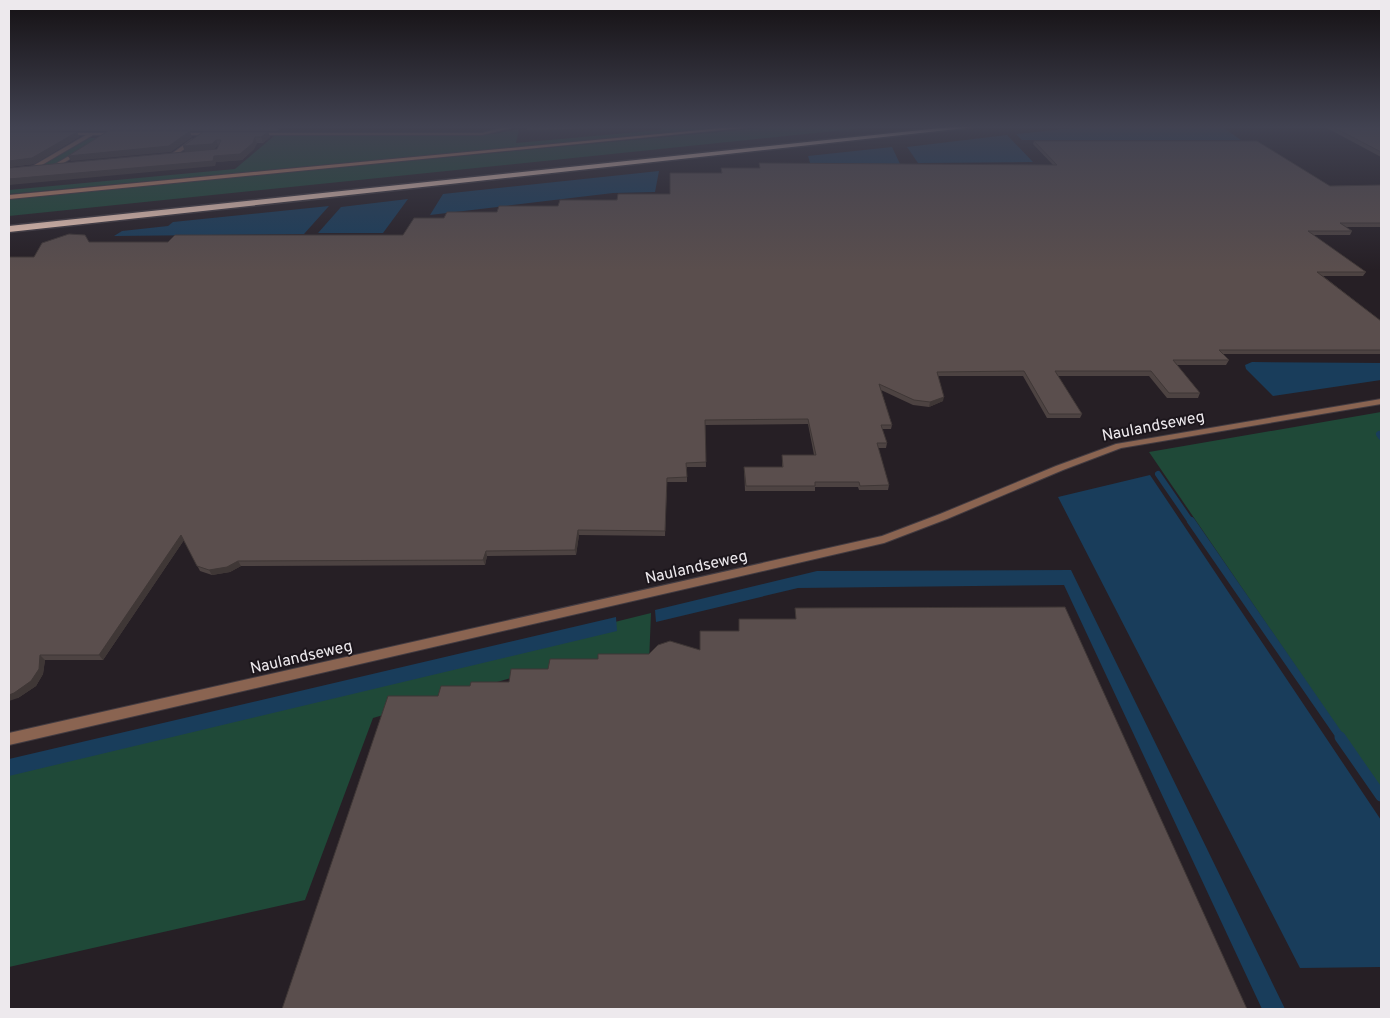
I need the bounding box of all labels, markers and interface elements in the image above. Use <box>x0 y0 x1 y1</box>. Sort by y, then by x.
street label: Naulandseweg <box>1100 407 1206 447</box>
street label: Naulandseweg <box>643 546 750 589</box>
street label: Naulandseweg <box>248 636 355 679</box>

